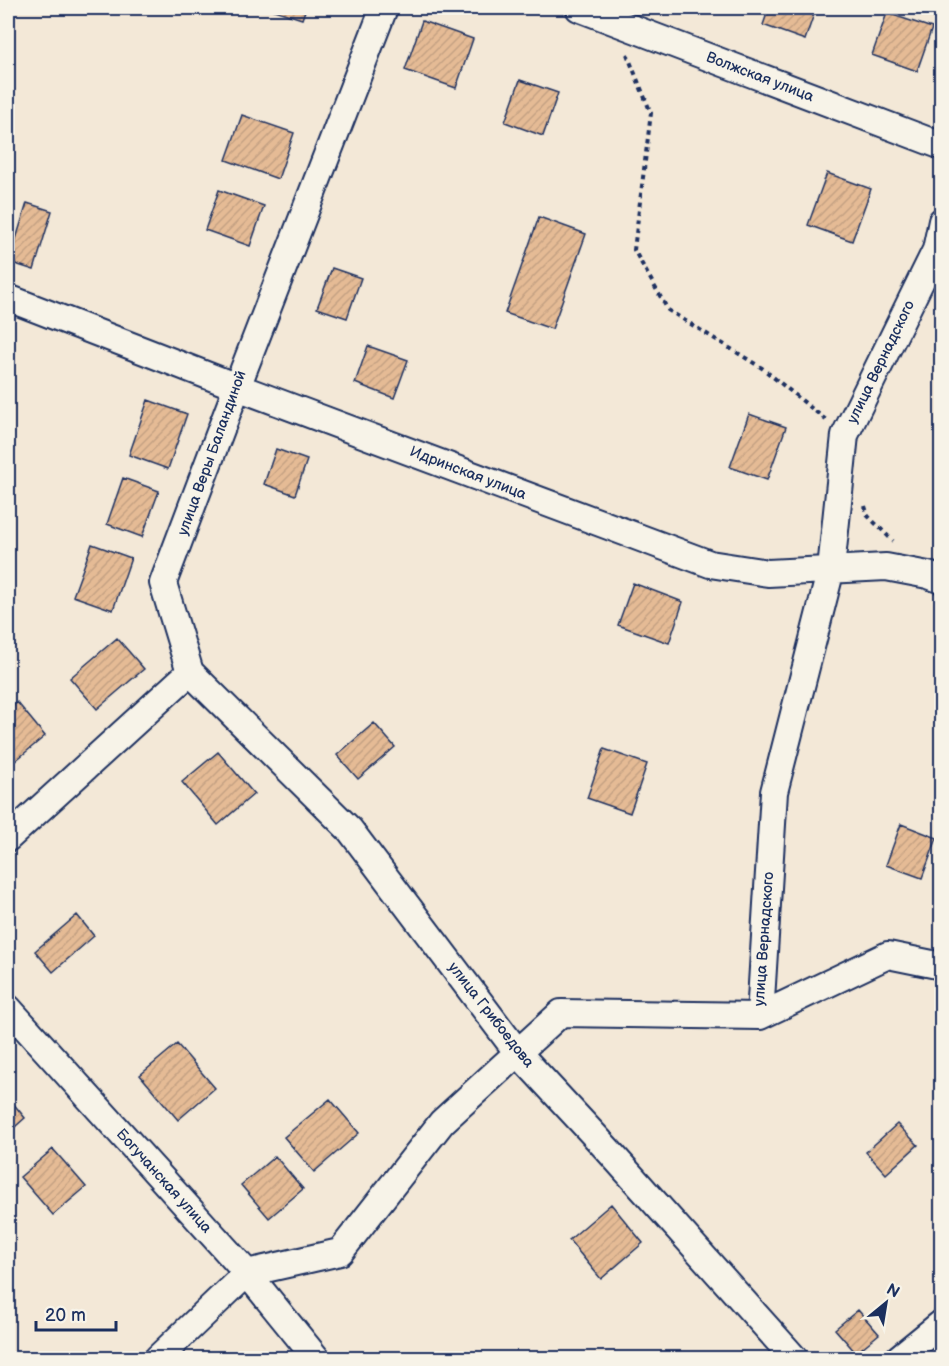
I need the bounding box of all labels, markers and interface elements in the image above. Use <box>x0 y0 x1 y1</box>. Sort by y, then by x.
street label: Волжская улица <box>703 48 817 106</box>
street label: улица Вернадского <box>843 297 919 427</box>
street label: улица Веры Баландиной <box>173 368 251 538</box>
street label: Идринская улица <box>407 442 529 504</box>
street label: улица Вернадского <box>750 871 778 1007</box>
street label: улица Грибоедова <box>444 958 538 1072</box>
street label: Богучанская улица <box>112 1125 216 1237</box>
north arrow <box>856 1273 916 1333</box>
text: N <box>883 1280 903 1303</box>
scale bar <box>36 1294 116 1332</box>
text: 20 m <box>45 1305 86 1326</box>

